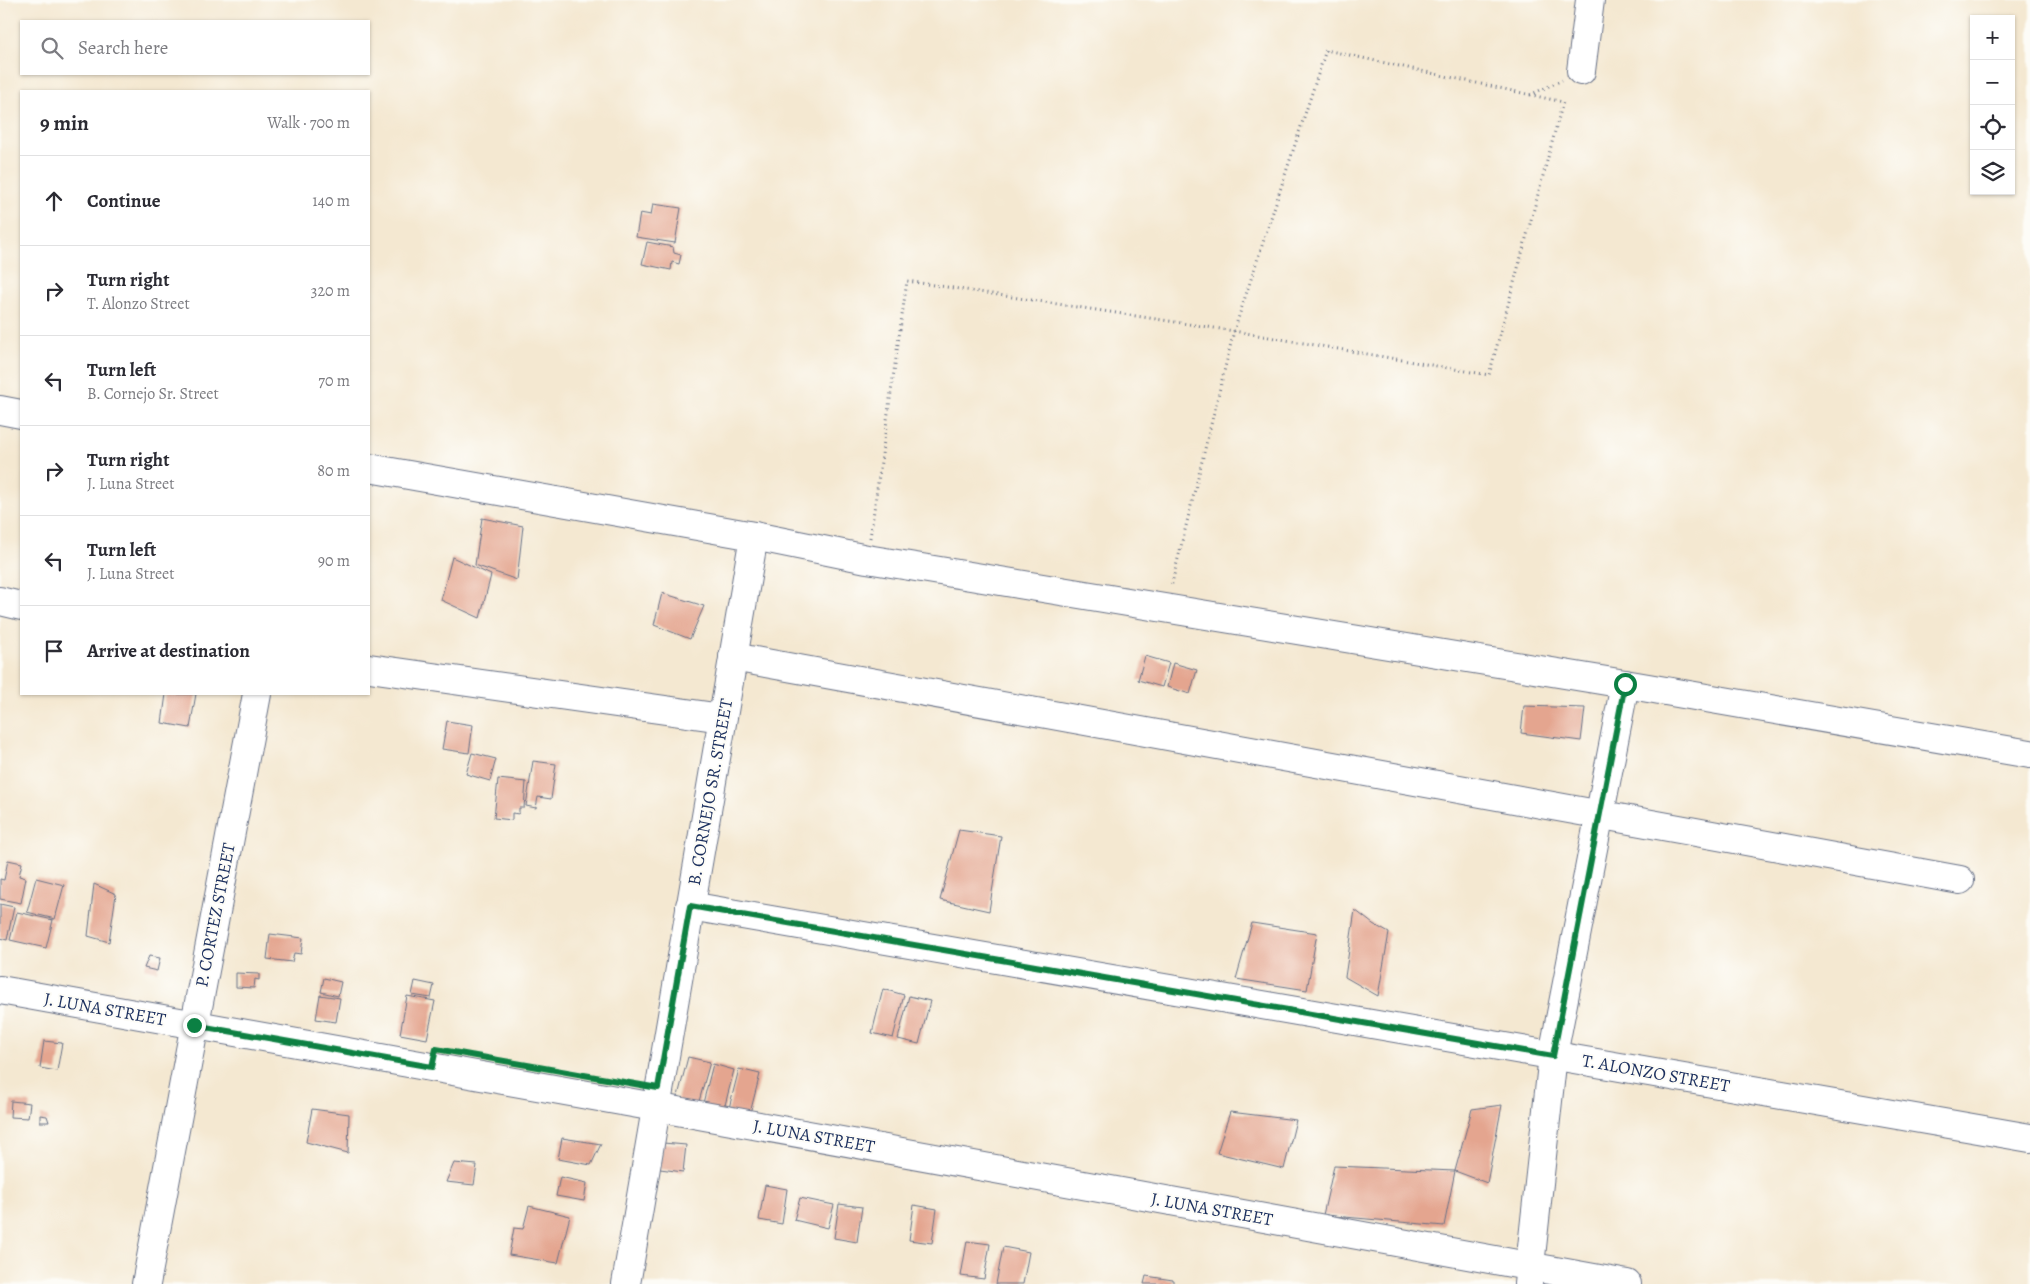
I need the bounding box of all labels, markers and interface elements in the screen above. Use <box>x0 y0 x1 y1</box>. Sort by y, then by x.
map controls <box>1970 15 2015 195</box>
button: + <box>1970 15 2015 60</box>
search box <box>20 20 370 75</box>
icon: search <box>38 34 66 62</box>
text: Search here <box>78 35 168 61</box>
button: − <box>1970 60 2015 105</box>
button: locate <box>1970 105 2015 150</box>
text: 9 min <box>40 109 89 137</box>
text: Walk · 700 m <box>267 112 350 134</box>
button: layers <box>1970 150 2015 195</box>
icon: ahead <box>40 187 68 215</box>
text: Continue <box>87 188 161 214</box>
text: 140 m <box>312 190 350 212</box>
text: Turn right <box>87 267 169 293</box>
icon: right <box>40 277 68 305</box>
text: 320 m <box>311 280 350 302</box>
text: T. Alonzo Street <box>87 293 190 315</box>
text: Turn left <box>87 357 156 383</box>
icon: left <box>40 367 68 395</box>
text: 70 m <box>318 370 350 392</box>
text: B. Cornejo Sr. Street <box>87 383 219 405</box>
text: Turn right <box>87 447 169 473</box>
icon: right <box>40 457 68 485</box>
text: 80 m <box>317 460 350 482</box>
text: J. Luna Street <box>87 473 175 495</box>
text: Turn left <box>87 537 156 563</box>
icon: left <box>40 547 68 575</box>
text: 90 m <box>318 550 350 572</box>
text: J. Luna Street <box>87 563 175 585</box>
icon: arrive <box>40 637 68 665</box>
text: Arrive at destination <box>87 638 250 664</box>
route start <box>1614 673 1637 696</box>
street label: B. CORNEJO SR. STREET <box>682 696 738 887</box>
street label: P. CORTEZ STREET <box>189 841 241 989</box>
street label: J. LUNA STREET <box>42 986 168 1032</box>
route end <box>183 1014 206 1037</box>
street label: T. ALONZO STREET <box>1580 1048 1732 1098</box>
street label: J. LUNA STREET <box>751 1113 877 1159</box>
street label: J. LUNA STREET <box>1149 1186 1275 1232</box>

